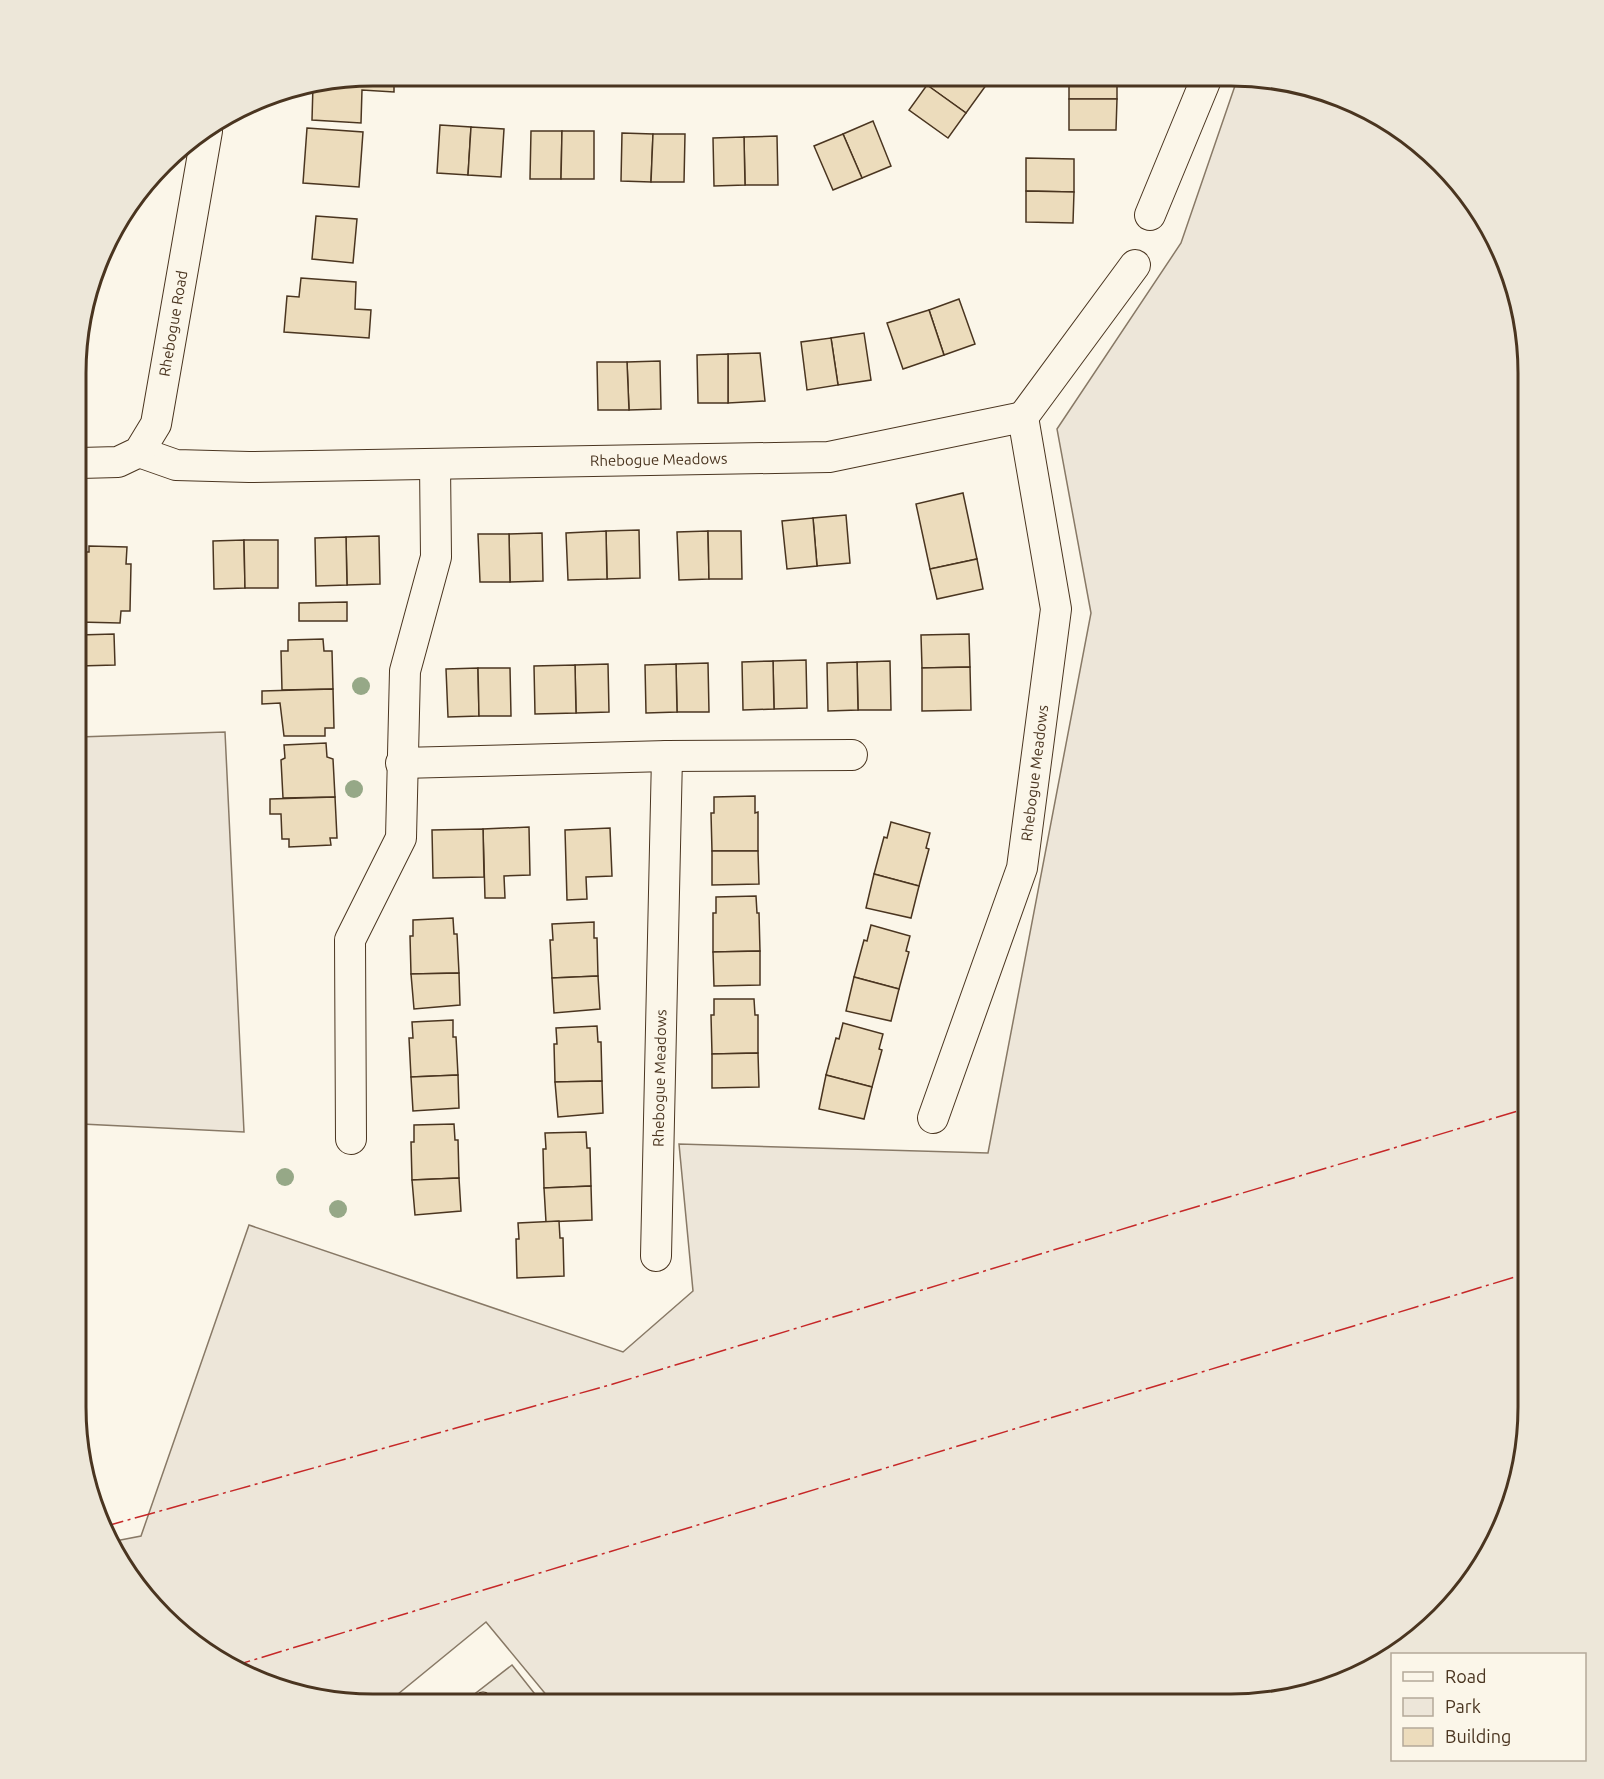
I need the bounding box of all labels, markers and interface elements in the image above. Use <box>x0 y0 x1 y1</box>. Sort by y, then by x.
street label: Rhebogue Road <box>155 269 191 378</box>
street label: Rhebogue Meadows <box>590 450 728 469</box>
street label: Rhebogue Meadows <box>1018 704 1051 842</box>
street label: Rhebogue Meadows <box>649 1009 669 1147</box>
legend <box>1391 1653 1586 1761</box>
text: Road <box>1445 1666 1487 1686</box>
text: Park <box>1445 1696 1481 1716</box>
text: Building <box>1445 1726 1511 1746</box>

